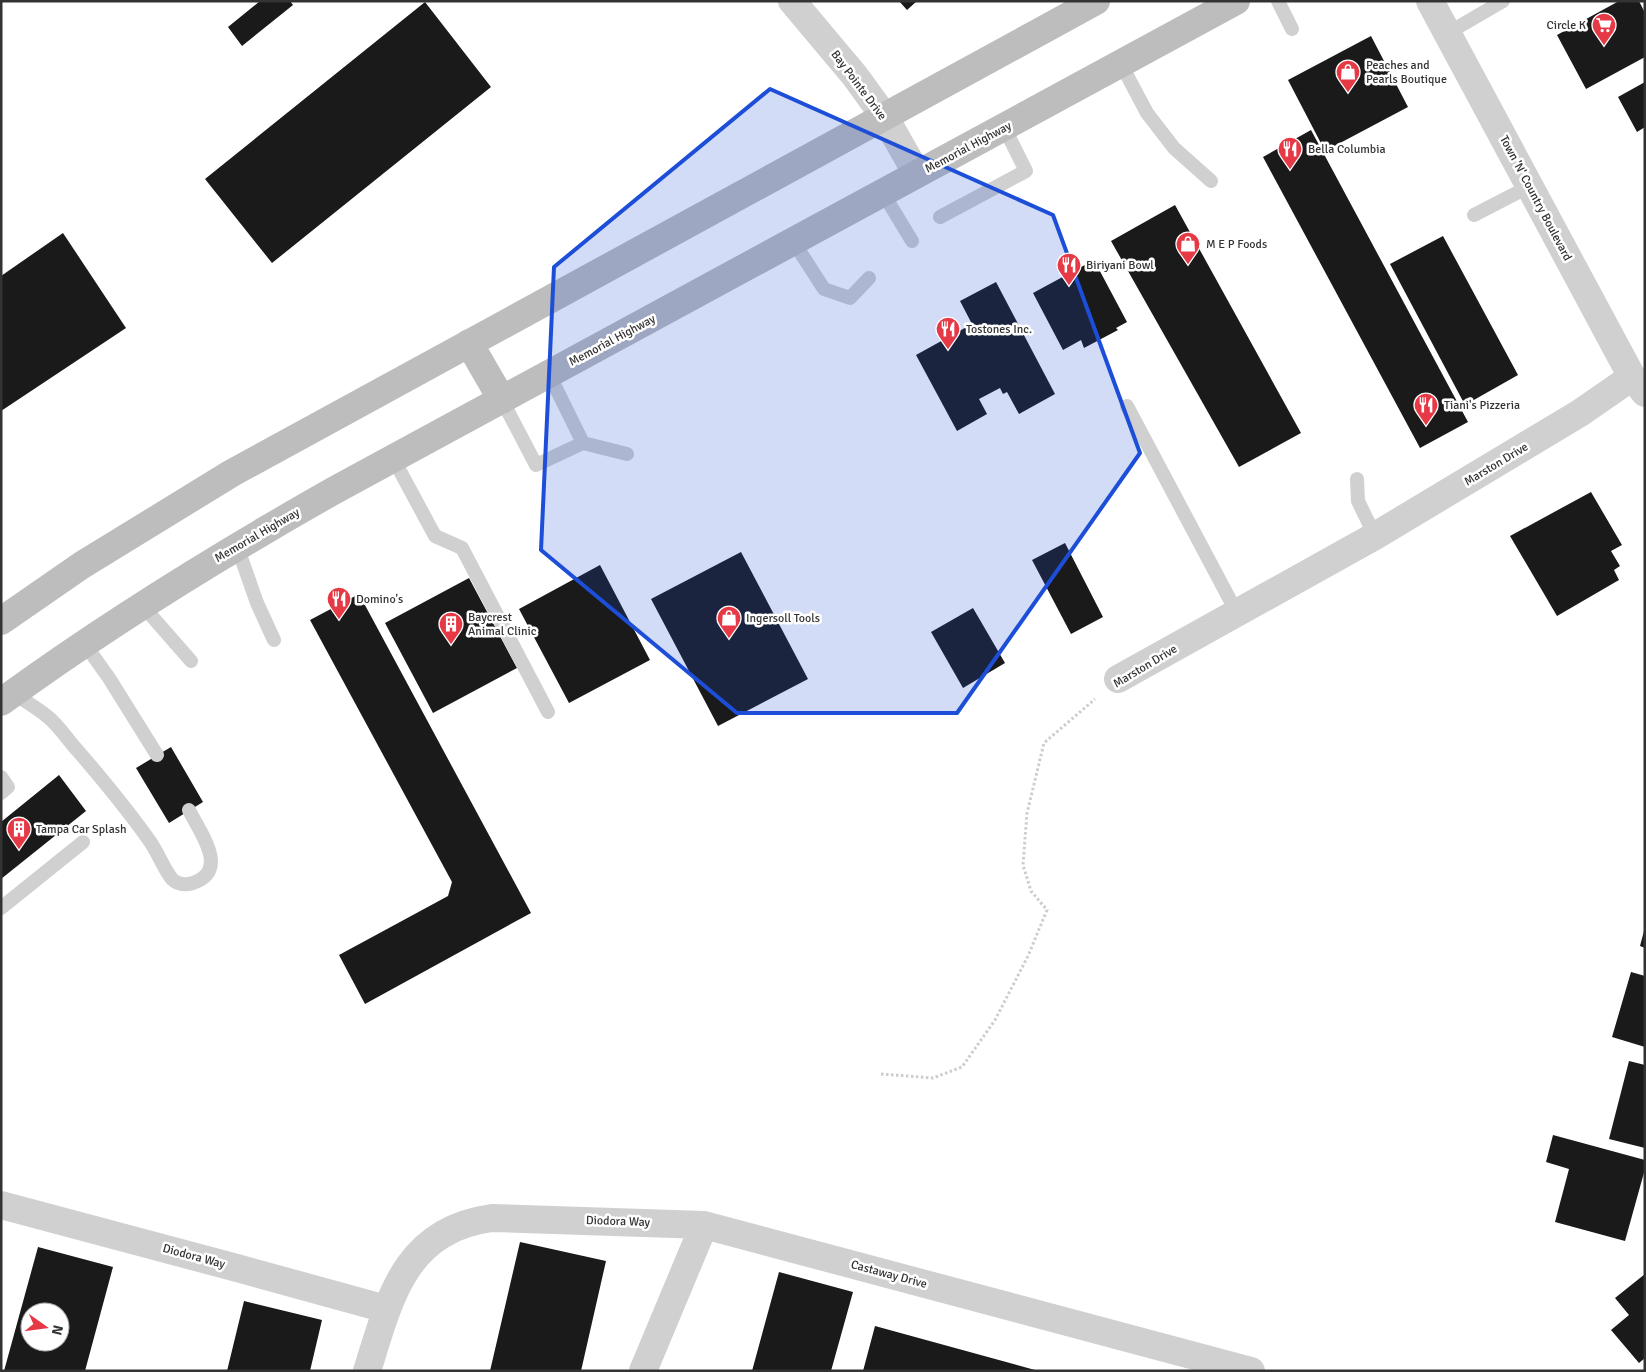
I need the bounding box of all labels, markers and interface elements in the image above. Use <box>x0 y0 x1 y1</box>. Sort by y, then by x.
supermarket icon: Circle K <box>1591 12 1617 46</box>
place label: Circle K <box>1546 18 1586 33</box>
street label: Bay Pointe Drive <box>827 47 890 123</box>
place label: Peaches and Pearls Boutique <box>1366 58 1447 87</box>
shop icon: Peaches and Pearls Boutique <box>1335 59 1361 93</box>
street label: Memorial Highway <box>922 118 1014 177</box>
street label: Town 'N' Country Boulevard <box>1496 133 1575 263</box>
restaurant icon: Bella Columbia <box>1277 136 1303 170</box>
place label: Bella Columbia <box>1308 142 1386 157</box>
shop icon: M E P Foods <box>1175 231 1201 265</box>
place label: M E P Foods <box>1206 237 1267 252</box>
restaurant icon: Biriyani Bowl <box>1056 252 1082 286</box>
place label: Biriyani Bowl <box>1086 258 1154 273</box>
street label: Memorial Highway <box>566 311 658 370</box>
restaurant icon: Tostones Inc. <box>935 316 961 350</box>
place label: Tostones Inc. <box>966 322 1032 337</box>
restaurant icon: Tiani's Pizzeria <box>1413 392 1439 426</box>
place label: Tiani's Pizzeria <box>1444 398 1520 413</box>
street label: Marston Drive <box>1462 440 1531 489</box>
street label: Memorial Highway <box>212 505 303 566</box>
restaurant icon: Domino's <box>326 586 352 620</box>
place label: Domino's <box>356 592 403 607</box>
shop icon: Ingersoll Tools <box>716 605 742 639</box>
place label: Baycrest Animal Clinic <box>468 610 537 639</box>
building icon: Baycrest Animal Clinic <box>438 611 464 645</box>
place label: Ingersoll Tools <box>746 611 820 626</box>
street label: Marston Drive <box>1111 642 1180 691</box>
building icon: Tampa Car Splash <box>6 816 32 850</box>
place label: Tampa Car Splash <box>36 822 127 837</box>
street label: Diodora Way <box>586 1213 651 1230</box>
street label: Diodora Way <box>161 1241 227 1272</box>
street label: Castaway Drive <box>849 1257 929 1292</box>
north arrow <box>20 1302 70 1352</box>
text: N <box>48 1323 67 1337</box>

